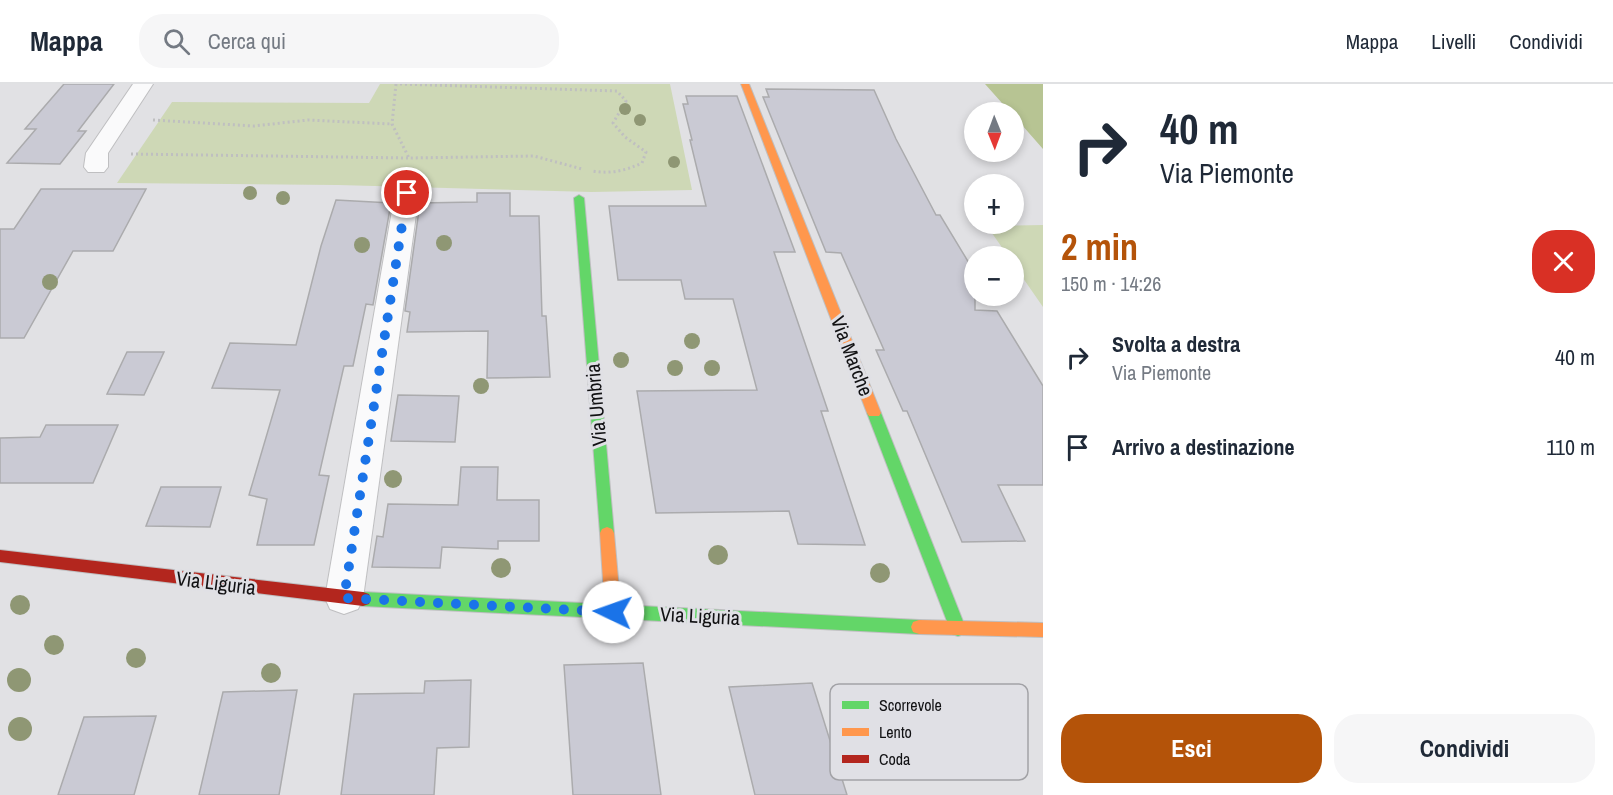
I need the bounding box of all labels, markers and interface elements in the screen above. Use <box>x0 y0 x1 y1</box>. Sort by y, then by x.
search box <box>139 14 559 68</box>
text: Mappa <box>30 22 103 60</box>
icon: search <box>160 25 193 58</box>
text: Cerca qui <box>208 26 286 56</box>
text: Mappa <box>1346 27 1398 56</box>
text: Livelli <box>1431 27 1476 56</box>
text: Condividi <box>1509 27 1583 56</box>
text: 40 m <box>1160 101 1239 157</box>
north arrow <box>964 102 1024 162</box>
map controls <box>964 102 1024 306</box>
icon: right <box>1061 108 1139 186</box>
text: Via Piemonte <box>1160 155 1294 191</box>
pin <box>381 167 432 218</box>
button: + <box>964 174 1024 234</box>
icon: arrive <box>390 176 423 209</box>
text: 2 min <box>1061 223 1138 271</box>
button: close <box>1532 230 1595 293</box>
button: − <box>964 246 1024 306</box>
text: 150 m · 14:26 <box>1061 270 1161 297</box>
street label: Via Marche <box>825 312 880 400</box>
text: Svolta a destra <box>1112 329 1240 359</box>
icon: right <box>1061 341 1094 374</box>
text: 40 m <box>1555 342 1595 372</box>
text: Via Piemonte <box>1112 359 1211 386</box>
street label: Via Umbria <box>578 363 613 447</box>
icon: arrive <box>1061 431 1094 464</box>
text: Arrivo a destinazione <box>1112 432 1294 462</box>
text: 110 m <box>1546 432 1595 462</box>
street label: Via Liguria <box>175 564 257 601</box>
position arrow <box>581 580 645 644</box>
street label: Via Liguria <box>659 600 741 631</box>
legend <box>830 684 1028 780</box>
text: Scorrevole <box>879 694 942 716</box>
button: Esci <box>1061 714 1322 783</box>
button: Condividi <box>1334 714 1595 783</box>
text: Lento <box>879 721 912 743</box>
text: Coda <box>879 748 911 770</box>

